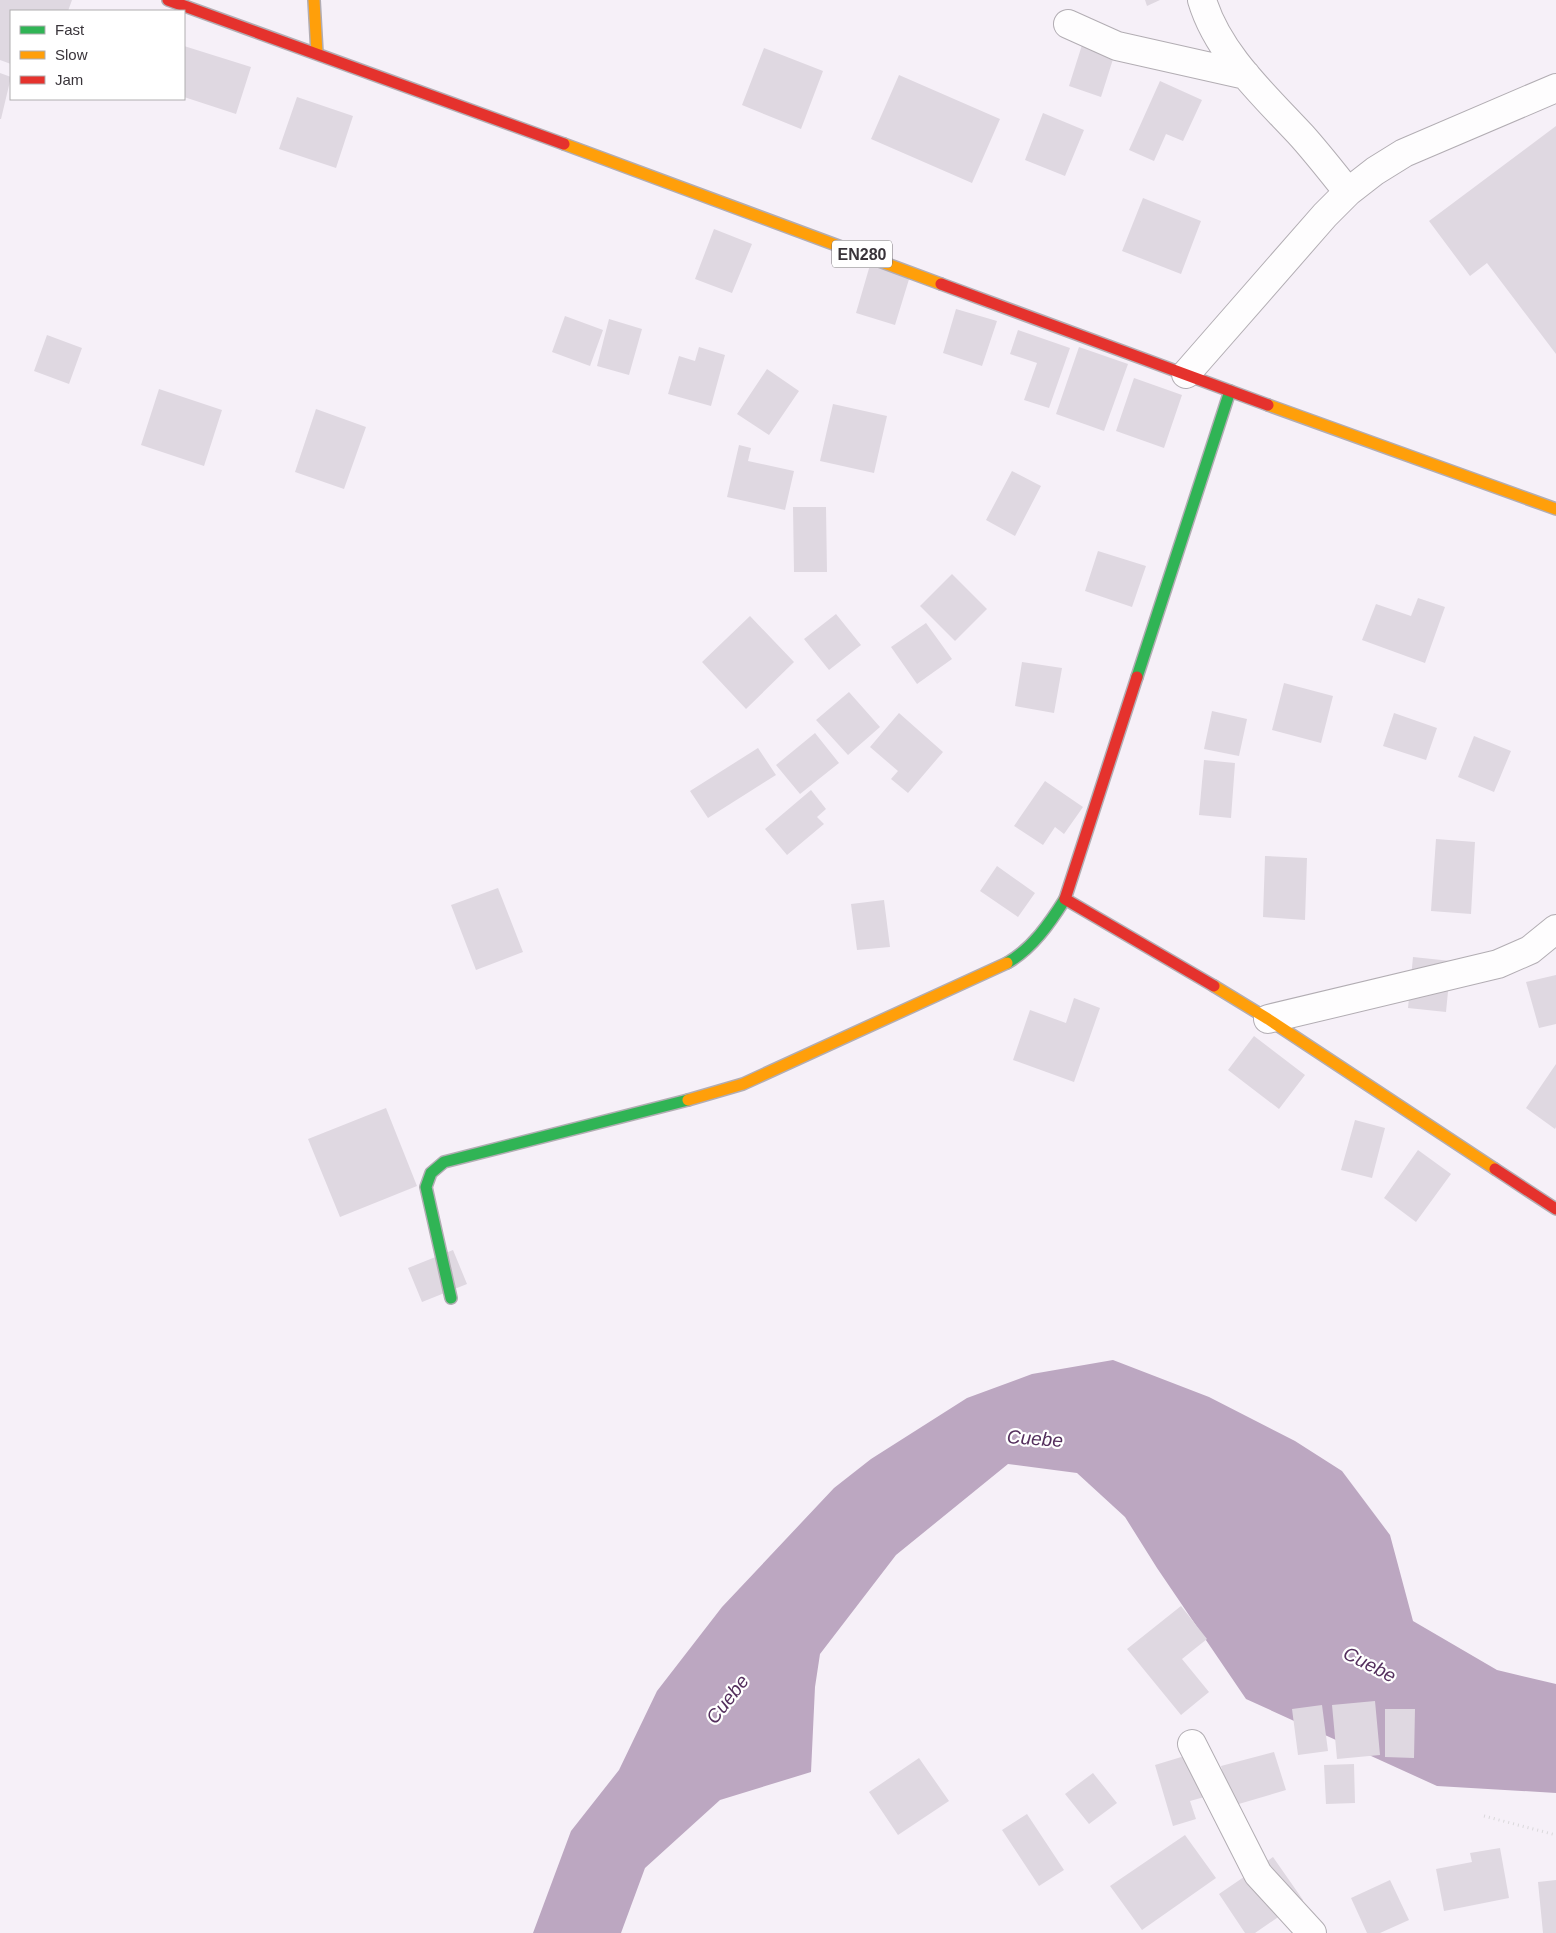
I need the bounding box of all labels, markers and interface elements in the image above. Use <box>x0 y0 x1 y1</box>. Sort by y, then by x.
legend <box>10 10 185 100</box>
text: Fast <box>55 21 85 38</box>
text: Slow <box>55 46 88 63</box>
text: Jam <box>55 71 83 88</box>
road number: EN280 <box>832 240 892 268</box>
water label: Cuebe <box>1006 1426 1064 1451</box>
water label: Cuebe <box>1340 1642 1399 1687</box>
water label: Cuebe <box>702 1671 753 1728</box>

